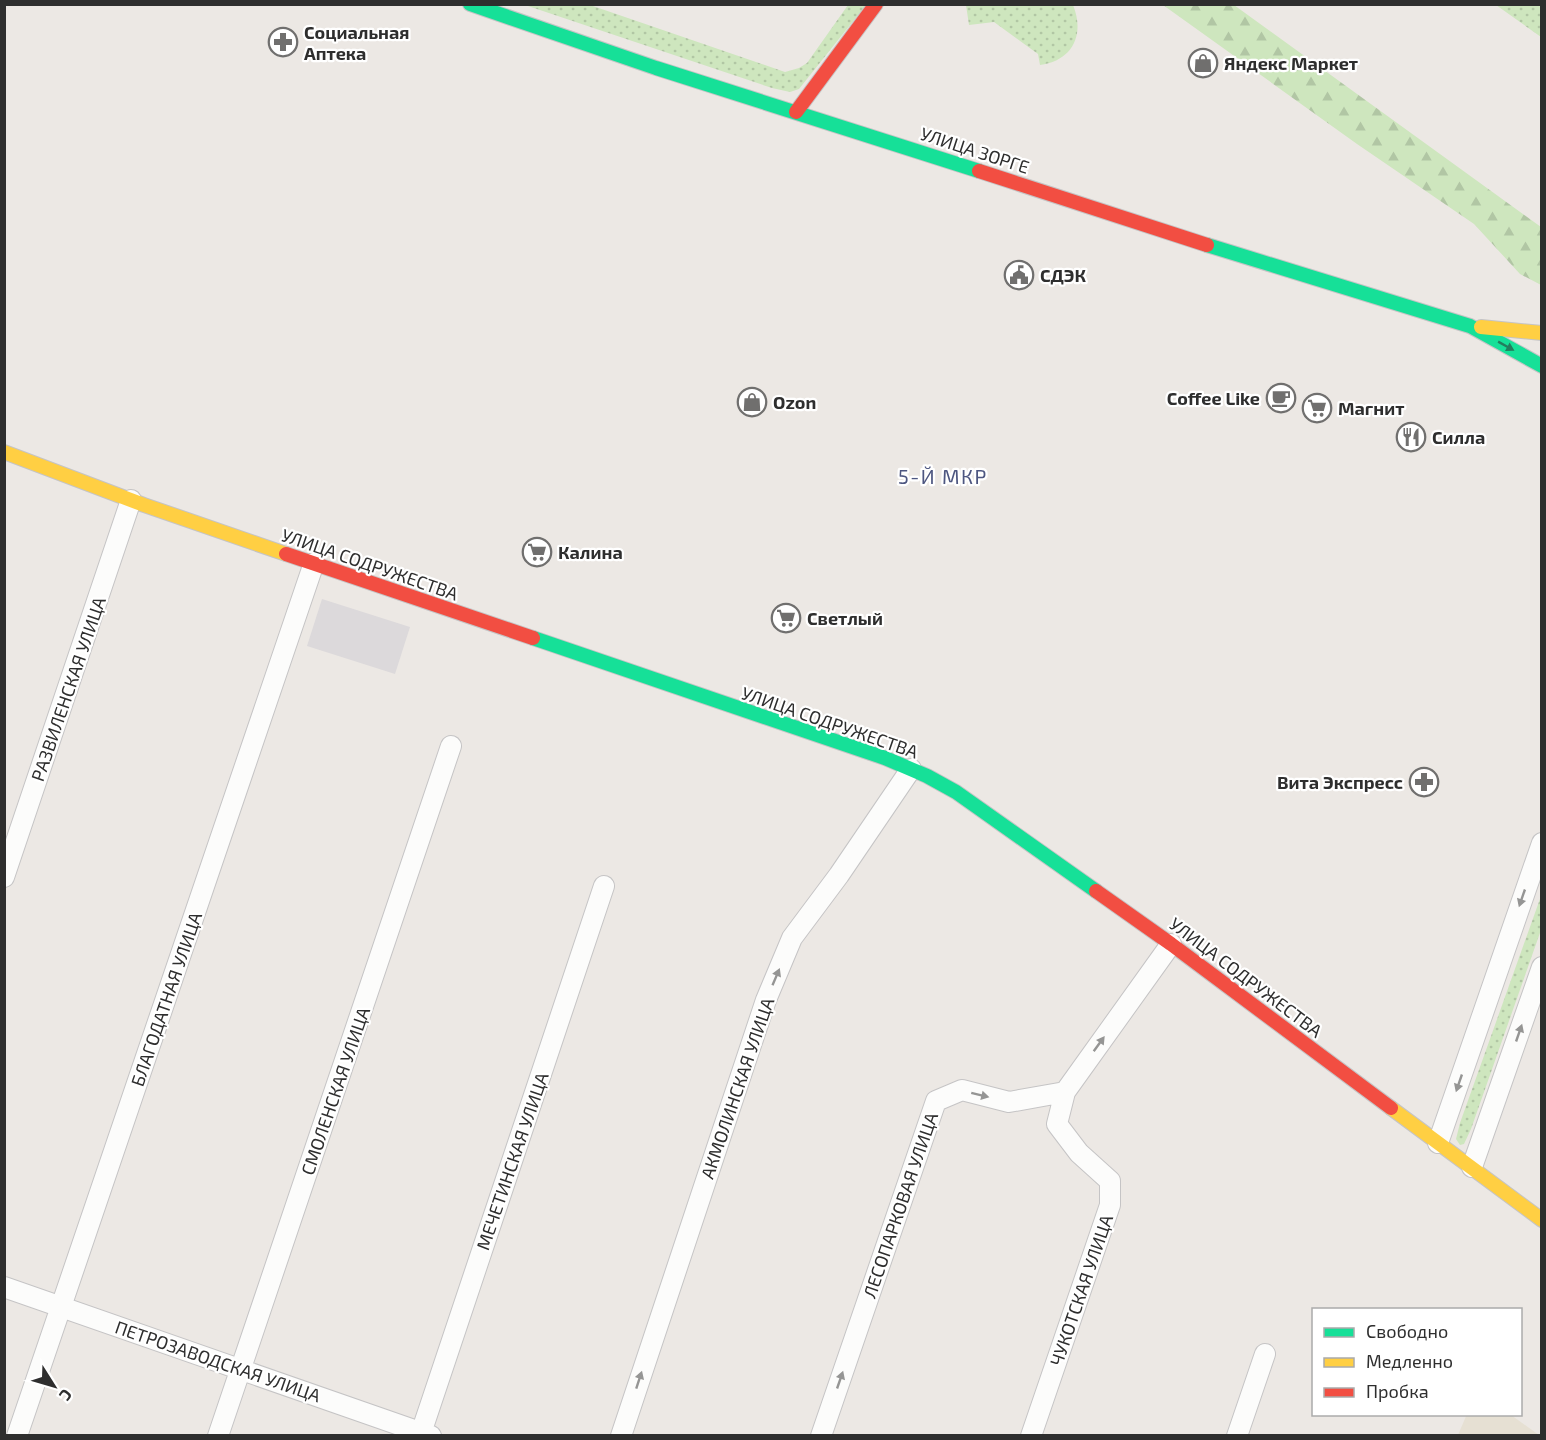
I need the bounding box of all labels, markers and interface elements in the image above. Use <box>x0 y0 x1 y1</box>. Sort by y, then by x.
place label: Социальная Аптека <box>304 21 409 64</box>
pharmacy icon: Социальная Аптека <box>267 26 299 58</box>
shop icon: Яндекс Маркет <box>1187 47 1219 79</box>
place label: Яндекс Маркет <box>1224 52 1358 74</box>
street label: УЛИЦА ЗОРГЕ <box>918 122 1032 178</box>
public building icon: СДЭК <box>1003 259 1035 291</box>
place label: СДЭК <box>1040 264 1087 286</box>
one-way arrow <box>1497 341 1514 351</box>
cafe icon: Coffee Like <box>1265 382 1297 414</box>
shop icon: Ozon <box>736 386 768 418</box>
place label: Coffee Like <box>1167 387 1260 409</box>
place label: Ozon <box>773 391 816 413</box>
supermarket icon: Магнит <box>1301 392 1333 424</box>
place label: Магнит <box>1338 397 1404 419</box>
restaurant icon: Силла <box>1395 421 1427 453</box>
place label: Силла <box>1432 426 1485 448</box>
district label: 5-Й МКР <box>898 464 988 488</box>
street label: УЛИЦА СОДРУЖЕСТВА <box>279 523 462 605</box>
supermarket icon: Калина <box>521 536 553 568</box>
place label: Калина <box>558 541 623 563</box>
street label: РАЗВИЛЕНСКАЯ УЛИЦА <box>26 593 110 784</box>
supermarket icon: Светлый <box>770 602 802 634</box>
place label: Светлый <box>807 607 883 629</box>
street label: УЛИЦА СОДРУЖЕСТВА <box>739 681 922 763</box>
pharmacy icon: Вита Экспресс <box>1408 766 1440 798</box>
place label: Вита Экспресс <box>1277 771 1403 793</box>
one-way arrow <box>1517 890 1527 908</box>
street label: БЛАГОДАТНАЯ УЛИЦА <box>126 908 206 1089</box>
street label: УЛИЦА СОДРУЖЕСТВА <box>1165 912 1327 1042</box>
one-way arrow <box>771 967 781 985</box>
street label: АКМОЛИНСКАЯ УЛИЦА <box>696 994 779 1182</box>
street label: СМОЛЕНСКАЯ УЛИЦА <box>296 1003 374 1178</box>
one-way arrow <box>1514 1024 1524 1042</box>
one-way arrow <box>1093 1037 1105 1053</box>
street label: МЕЧЕТИНСКАЯ УЛИЦА <box>471 1068 553 1253</box>
one-way arrow <box>1453 1074 1463 1092</box>
one-way arrow <box>971 1090 989 1100</box>
street label: ЛЕСОПАРКОВАЯ УЛИЦА <box>858 1109 942 1301</box>
street label: ЧУКОТСКАЯ УЛИЦА <box>1045 1211 1117 1368</box>
legend <box>1312 1308 1522 1416</box>
street label: ПЕТРОЗАВОДСКАЯ УЛИЦА <box>112 1315 324 1407</box>
text: Свободно <box>1366 1320 1448 1342</box>
text: Медленно <box>1366 1350 1453 1372</box>
north arrow <box>24 1356 84 1416</box>
one-way arrow <box>635 1371 645 1389</box>
one-way arrow <box>836 1371 845 1389</box>
text: Пробка <box>1366 1380 1429 1402</box>
text: С <box>56 1386 77 1405</box>

